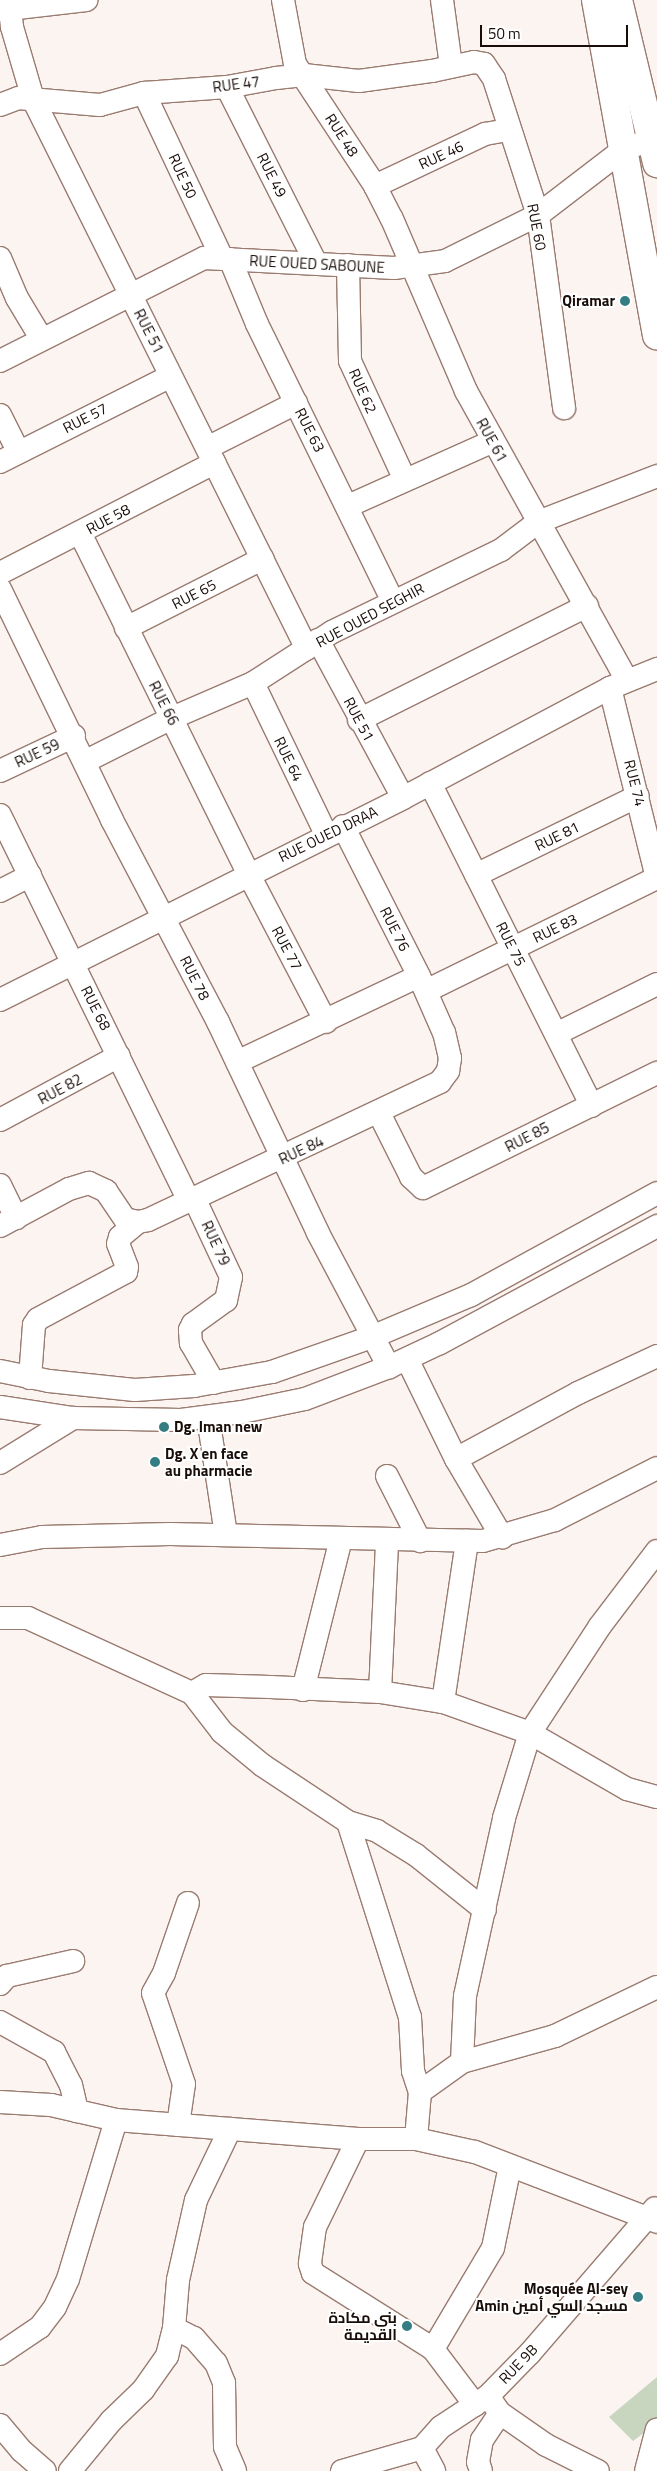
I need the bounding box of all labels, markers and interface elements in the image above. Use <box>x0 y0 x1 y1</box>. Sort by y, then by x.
scale bar <box>482 15 630 47</box>
text: 50 m <box>488 22 521 45</box>
street label: RUE 47 <box>211 72 261 96</box>
street label: RUE 48 <box>322 110 362 160</box>
street label: RUE 46 <box>416 137 466 173</box>
street label: RUE 49 <box>253 150 291 200</box>
street label: RUE 50 <box>165 151 201 201</box>
street label: RUE 60 <box>524 202 550 252</box>
street label: RUE OUED SABOUNE <box>249 251 385 277</box>
place label: Qiramar <box>562 292 615 310</box>
marker: Qiramar <box>619 295 631 307</box>
street label: RUE 51 <box>130 306 168 356</box>
street label: RUE 62 <box>345 366 381 416</box>
street label: RUE 57 <box>60 399 110 437</box>
street label: RUE 63 <box>291 405 329 455</box>
street label: RUE 61 <box>473 415 511 465</box>
street label: RUE 58 <box>83 500 133 538</box>
street label: RUE 65 <box>169 575 219 613</box>
street label: RUE OUED SEGHIR <box>313 579 427 651</box>
street label: RUE 66 <box>145 678 183 728</box>
street label: RUE 51 <box>340 694 378 744</box>
street label: RUE 64 <box>271 734 307 784</box>
street label: RUE 59 <box>12 735 62 771</box>
street label: RUE 74 <box>621 758 649 808</box>
street label: RUE OUED DRAA <box>276 802 380 866</box>
street label: RUE 81 <box>532 818 582 854</box>
street label: RUE 76 <box>376 904 414 954</box>
street label: RUE 83 <box>530 910 580 946</box>
street label: RUE 75 <box>492 919 530 969</box>
street label: RUE 77 <box>268 923 306 973</box>
street label: RUE 78 <box>176 953 214 1003</box>
street label: RUE 68 <box>77 983 115 1033</box>
street label: RUE 82 <box>35 1070 85 1108</box>
street label: RUE 85 <box>502 1118 552 1156</box>
street label: RUE 84 <box>276 1132 326 1168</box>
street label: RUE 79 <box>198 1218 234 1268</box>
place label: Dg. Iman new <box>174 1418 262 1436</box>
marker: Dg. Iman new <box>158 1421 170 1433</box>
place label: Dg. X en face au pharmacie <box>165 1444 252 1479</box>
marker: Dg. X en face au pharmacie <box>149 1456 161 1468</box>
place label: Mosquée Al-sey Amin مسجد السي أمين <box>475 2279 628 2314</box>
marker: Mosquée Al-sey Amin مسجد السي أمين <box>632 2291 644 2303</box>
place label: بني مكادة القديمة <box>328 2308 397 2343</box>
marker: بني مكادة القديمة <box>401 2320 413 2332</box>
street label: RUE 9B <box>495 2340 541 2388</box>

